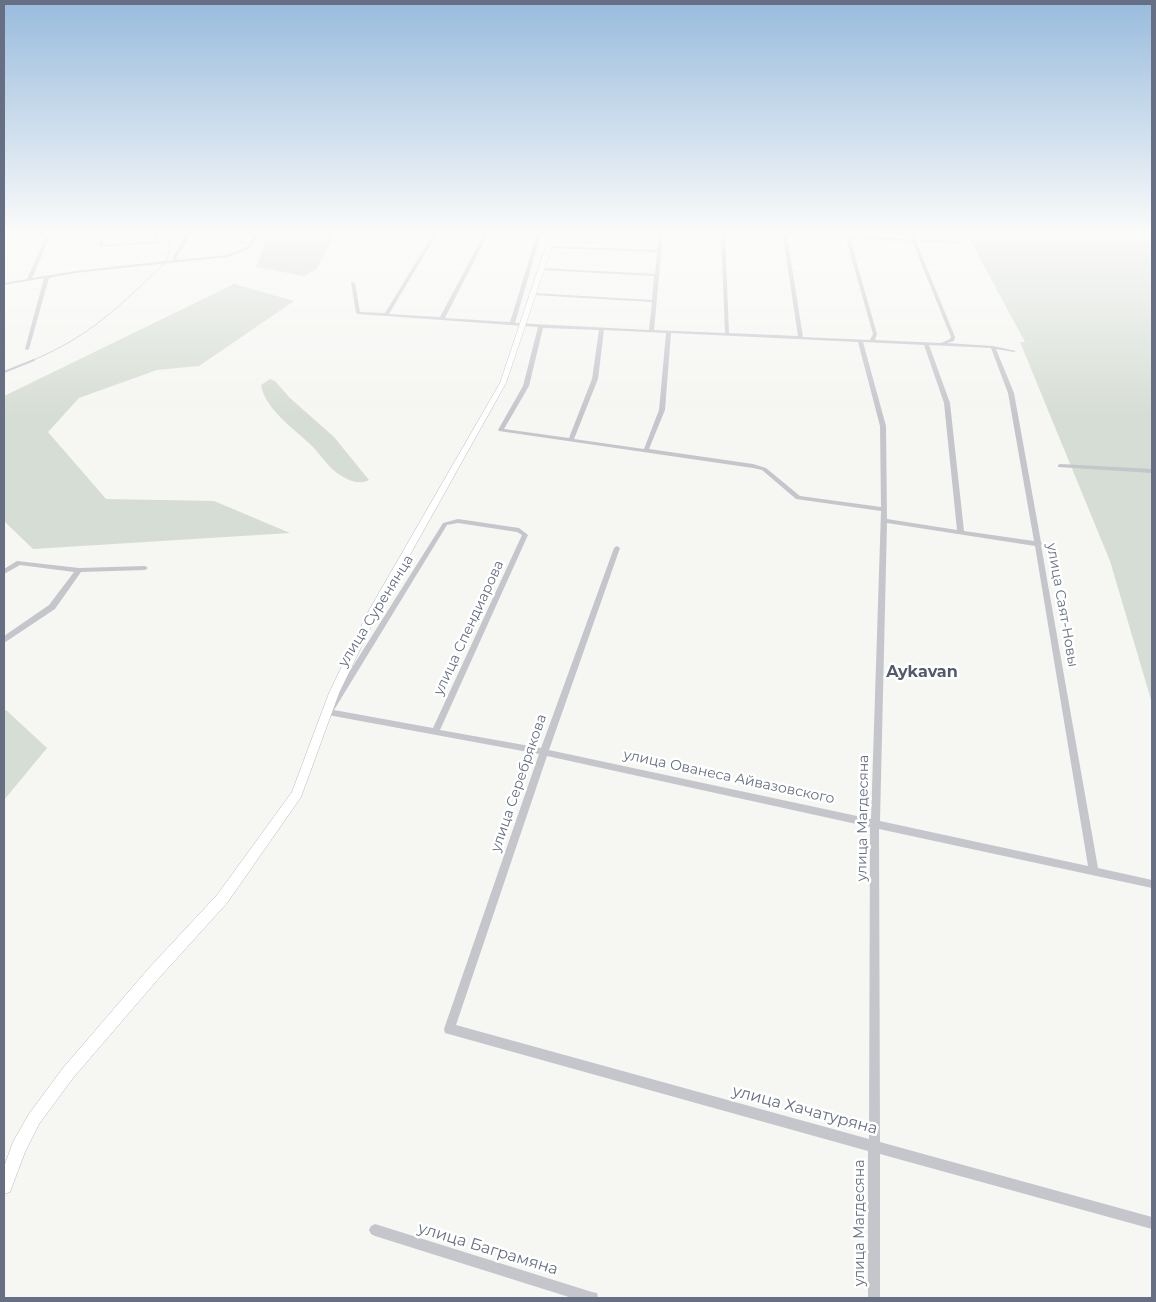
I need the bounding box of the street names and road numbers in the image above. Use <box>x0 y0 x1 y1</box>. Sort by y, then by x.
street label: улица Саят-Новы <box>1043 542 1081 668</box>
street label: улица Суренянца <box>335 552 417 670</box>
street label: улица Спендиарова <box>430 558 508 698</box>
street label: улица Серебрякова <box>488 712 550 854</box>
street label: улица Ованеса Айвазовского <box>622 746 836 808</box>
street label: улица Магдесяна <box>853 755 873 881</box>
street label: улица Хачатуряна <box>730 1081 880 1139</box>
street label: улица Магдесяна <box>852 1160 868 1286</box>
street label: улица Баграмяна <box>416 1219 560 1279</box>

